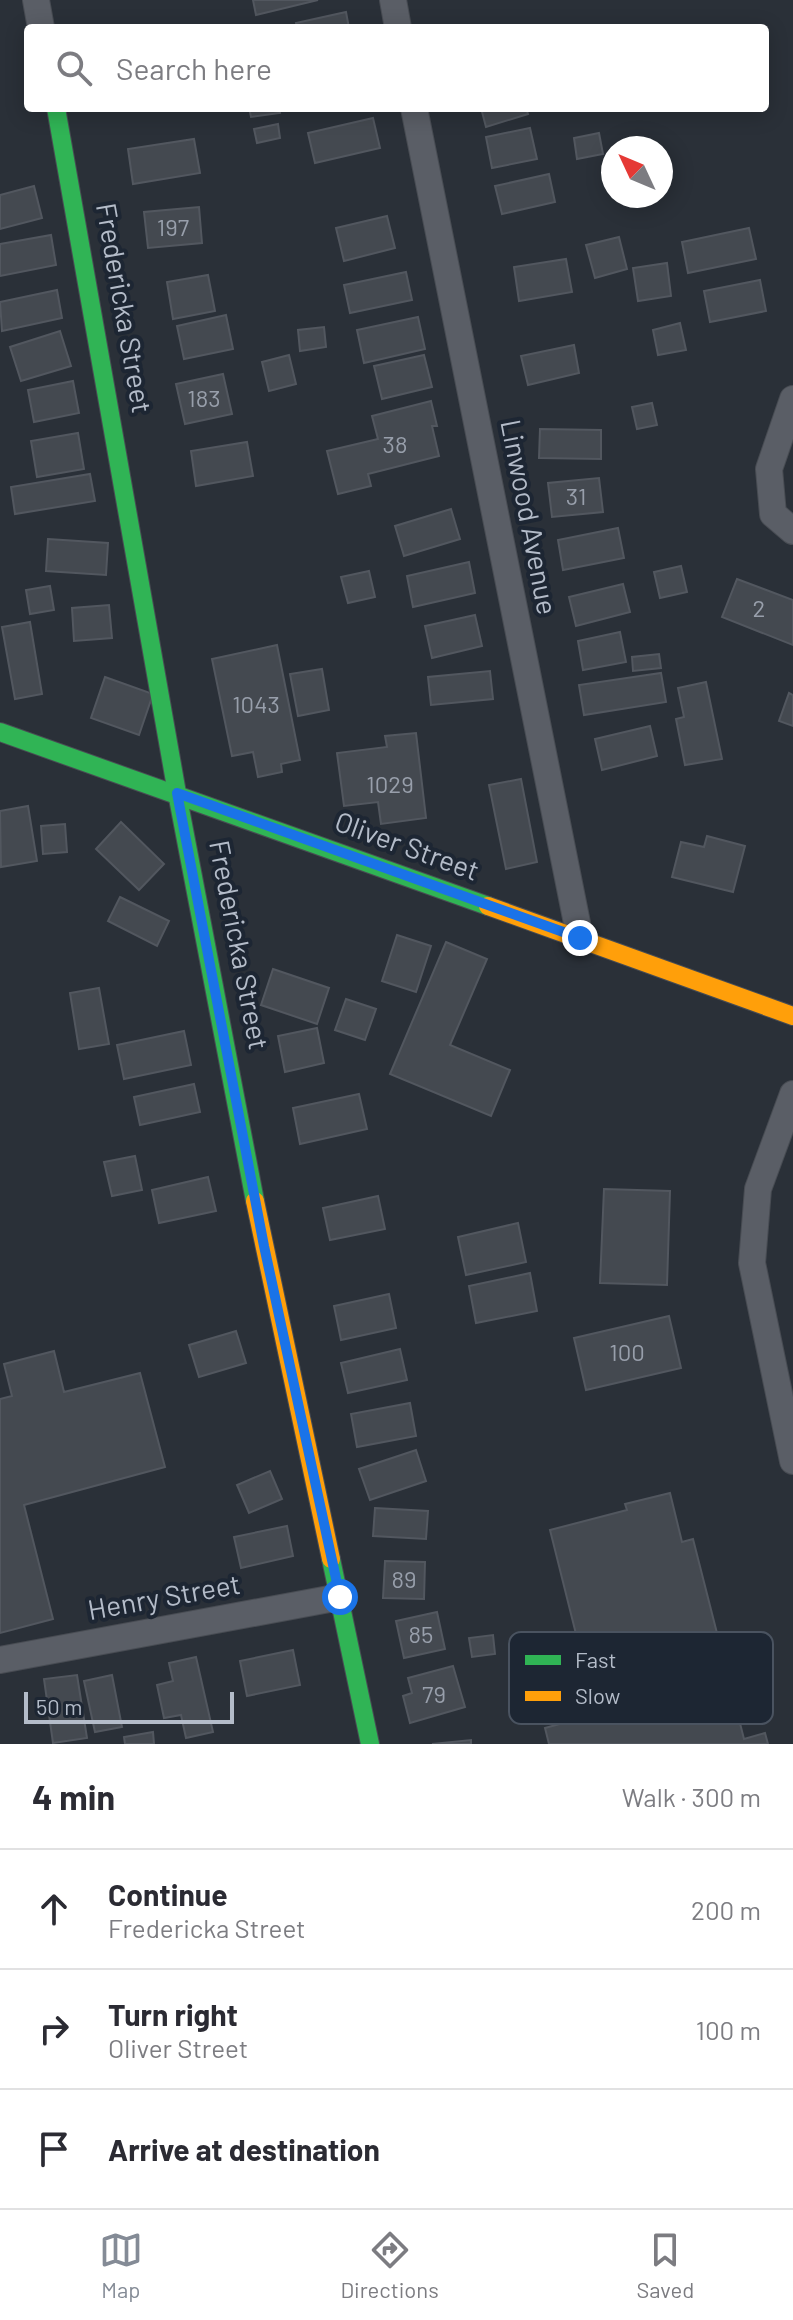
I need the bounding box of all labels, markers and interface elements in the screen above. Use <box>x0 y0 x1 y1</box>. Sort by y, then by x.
search box <box>24 24 769 112</box>
icon: search <box>52 46 96 90</box>
text: Search here <box>116 50 272 86</box>
north arrow <box>601 136 673 208</box>
street label: Fredericka Street <box>90 200 160 416</box>
house number: 197 <box>157 212 189 241</box>
house number: 183 <box>187 383 221 412</box>
street label: Linwood Avenue <box>494 416 566 617</box>
house number: 38 <box>383 429 407 458</box>
house number: 31 <box>566 481 586 510</box>
house number: 2 <box>753 593 765 622</box>
house number: 1043 <box>232 689 280 718</box>
house number: 1029 <box>366 769 414 798</box>
street label: Oliver Street <box>331 803 484 887</box>
street label: Fredericka Street <box>203 837 277 1052</box>
route end <box>562 920 598 956</box>
house number: 100 <box>609 1337 645 1366</box>
house number: 89 <box>391 1564 417 1593</box>
street label: Henry Street <box>85 1566 243 1626</box>
route start <box>322 1579 358 1615</box>
house number: 85 <box>409 1619 433 1648</box>
legend <box>509 1632 773 1724</box>
text: Fast <box>575 1646 617 1672</box>
house number: 79 <box>422 1679 446 1708</box>
text: Slow <box>575 1682 620 1708</box>
scale bar <box>24 1688 234 1724</box>
text: 50 m <box>36 1693 82 1719</box>
text: 4 min <box>32 1776 115 1817</box>
text: Walk · 300 m <box>622 1781 761 1812</box>
text: Continue <box>108 1876 228 1912</box>
icon: ahead <box>32 1887 76 1931</box>
text: 200 m <box>691 1894 761 1925</box>
text: Fredericka Street <box>108 1912 306 1943</box>
text: Turn right <box>108 1996 238 2032</box>
icon: right <box>32 2007 76 2051</box>
text: 100 m <box>696 2014 761 2045</box>
text: Oliver Street <box>108 2032 248 2063</box>
icon: arrive <box>32 2127 76 2171</box>
text: Arrive at destination <box>108 2131 380 2167</box>
tab: Map <box>99 2228 143 2302</box>
tab: Directions <box>340 2228 439 2302</box>
tab: Saved <box>636 2228 694 2302</box>

